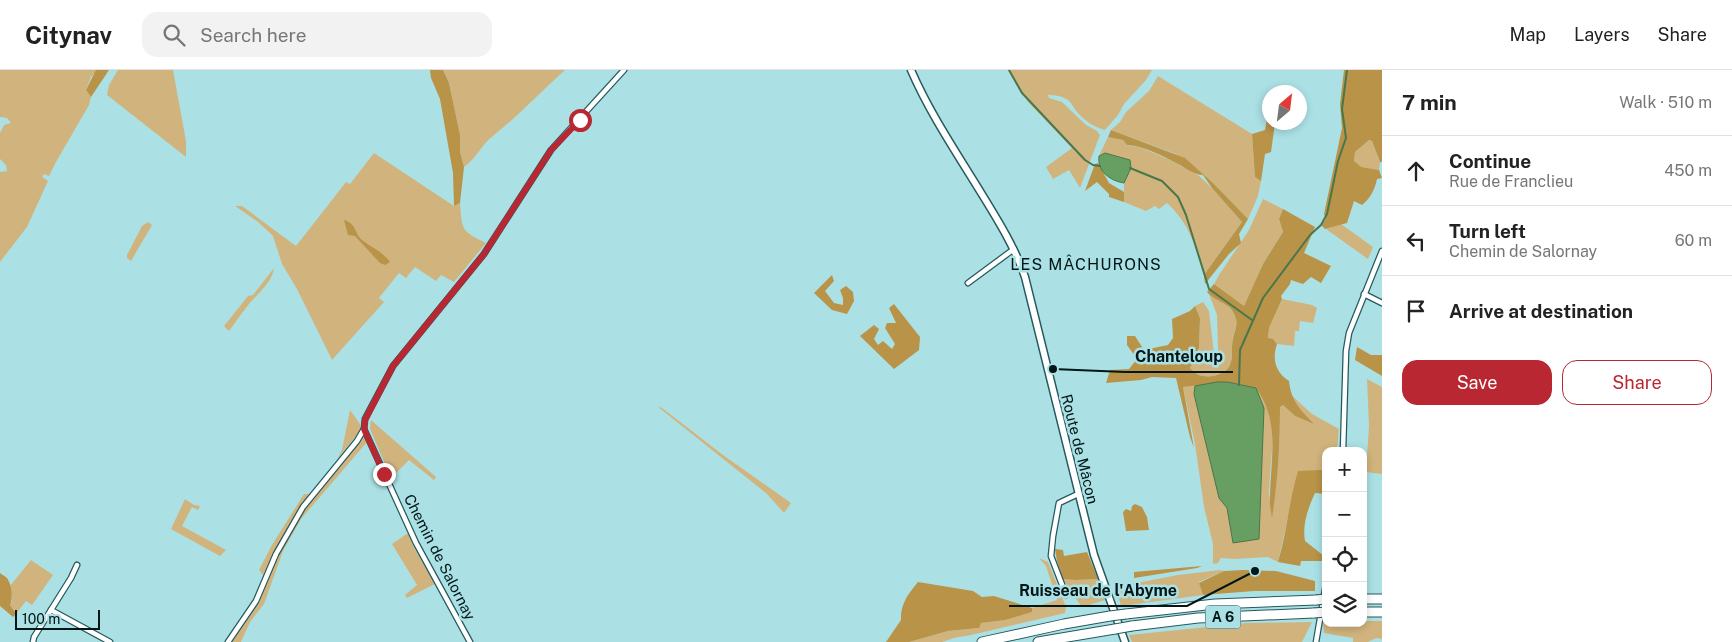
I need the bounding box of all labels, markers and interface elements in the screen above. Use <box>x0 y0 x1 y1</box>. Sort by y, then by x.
search box <box>142 12 492 57</box>
text: Citynav <box>25 21 112 49</box>
icon: search <box>160 21 188 49</box>
text: Search here <box>200 24 307 46</box>
text: Map <box>1510 24 1546 45</box>
text: Layers <box>1574 24 1630 45</box>
text: Share <box>1658 24 1707 45</box>
north arrow <box>1262 85 1307 130</box>
text: 7 min <box>1402 90 1457 115</box>
text: Walk · 510 m <box>1619 93 1712 112</box>
route start <box>569 109 592 132</box>
text: Continue <box>1449 150 1531 172</box>
icon: ahead <box>1402 157 1430 185</box>
text: 450 m <box>1664 161 1712 180</box>
text: Rue de Franclieu <box>1449 172 1573 191</box>
text: Turn left <box>1449 220 1526 242</box>
icon: left <box>1402 227 1430 255</box>
text: 60 m <box>1675 231 1712 250</box>
text: Chemin de Salornay <box>1449 242 1597 261</box>
district label: LES MÂCHURONS <box>1010 254 1162 274</box>
icon: arrive <box>1402 297 1430 325</box>
text: Arrive at destination <box>1449 300 1633 322</box>
callout: Chanteloup <box>1125 341 1233 372</box>
text: Chanteloup <box>1135 347 1223 366</box>
button: Save <box>1402 360 1552 405</box>
button: Share <box>1562 360 1712 405</box>
street label: Route de Mâcon <box>1058 392 1102 506</box>
map controls <box>1322 447 1367 627</box>
button: + <box>1322 447 1367 492</box>
route end <box>373 463 396 486</box>
street label: Chemin de Salornay <box>401 491 479 623</box>
button: − <box>1322 492 1367 537</box>
button: locate <box>1322 537 1367 582</box>
callout: Ruisseau de l'Abyme <box>1009 575 1187 606</box>
text: Ruisseau de l'Abyme <box>1019 581 1177 600</box>
button: layers <box>1322 582 1367 627</box>
road number: A 6 <box>1206 606 1240 628</box>
scale bar <box>15 607 100 630</box>
text: 100 m <box>22 611 60 627</box>

